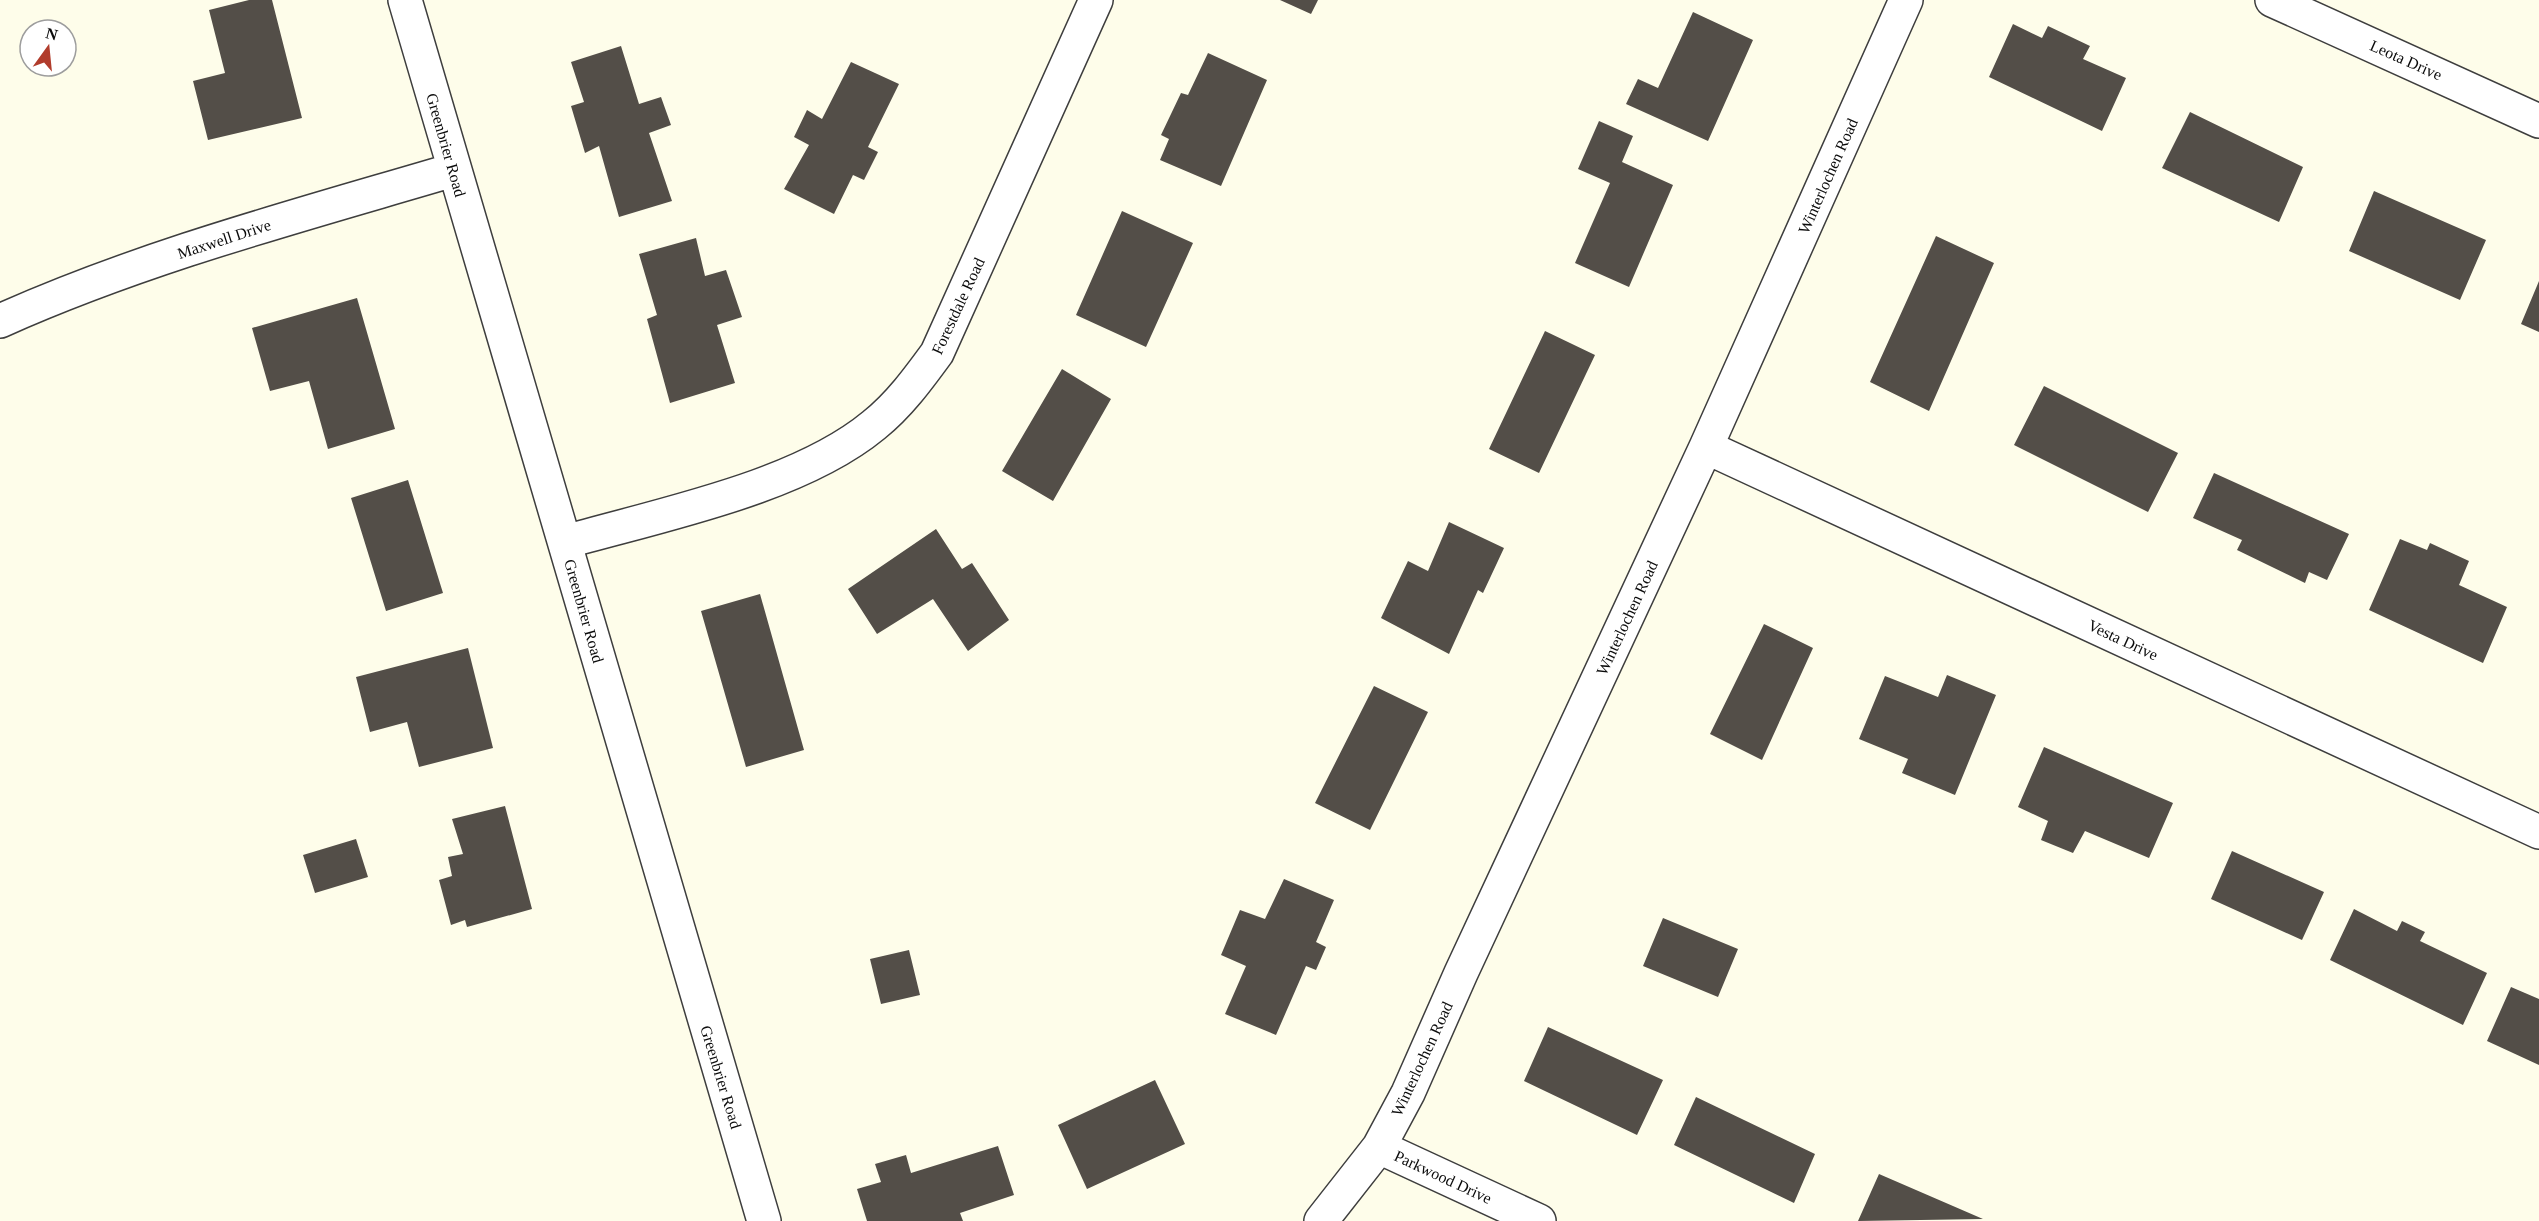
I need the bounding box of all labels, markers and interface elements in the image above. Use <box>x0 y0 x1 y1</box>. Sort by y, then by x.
north arrow <box>18 18 78 78</box>
text: N <box>44 24 60 44</box>
street label: Leota Drive <box>2367 37 2445 83</box>
street label: Greenbrier Road <box>423 91 469 199</box>
street label: Winterlochen Road <box>1795 116 1861 236</box>
street label: Maxwell Drive <box>175 216 273 262</box>
street label: Forestdale Road <box>928 255 988 357</box>
street label: Greenbrier Road <box>561 557 607 665</box>
street label: Winterlochen Road <box>1593 558 1661 678</box>
street label: Vesta Drive <box>2085 616 2161 664</box>
street label: Winterlochen Road <box>1388 999 1456 1119</box>
street label: Greenbrier Road <box>697 1023 745 1131</box>
street label: Parkwood Drive <box>1392 1147 1494 1207</box>

